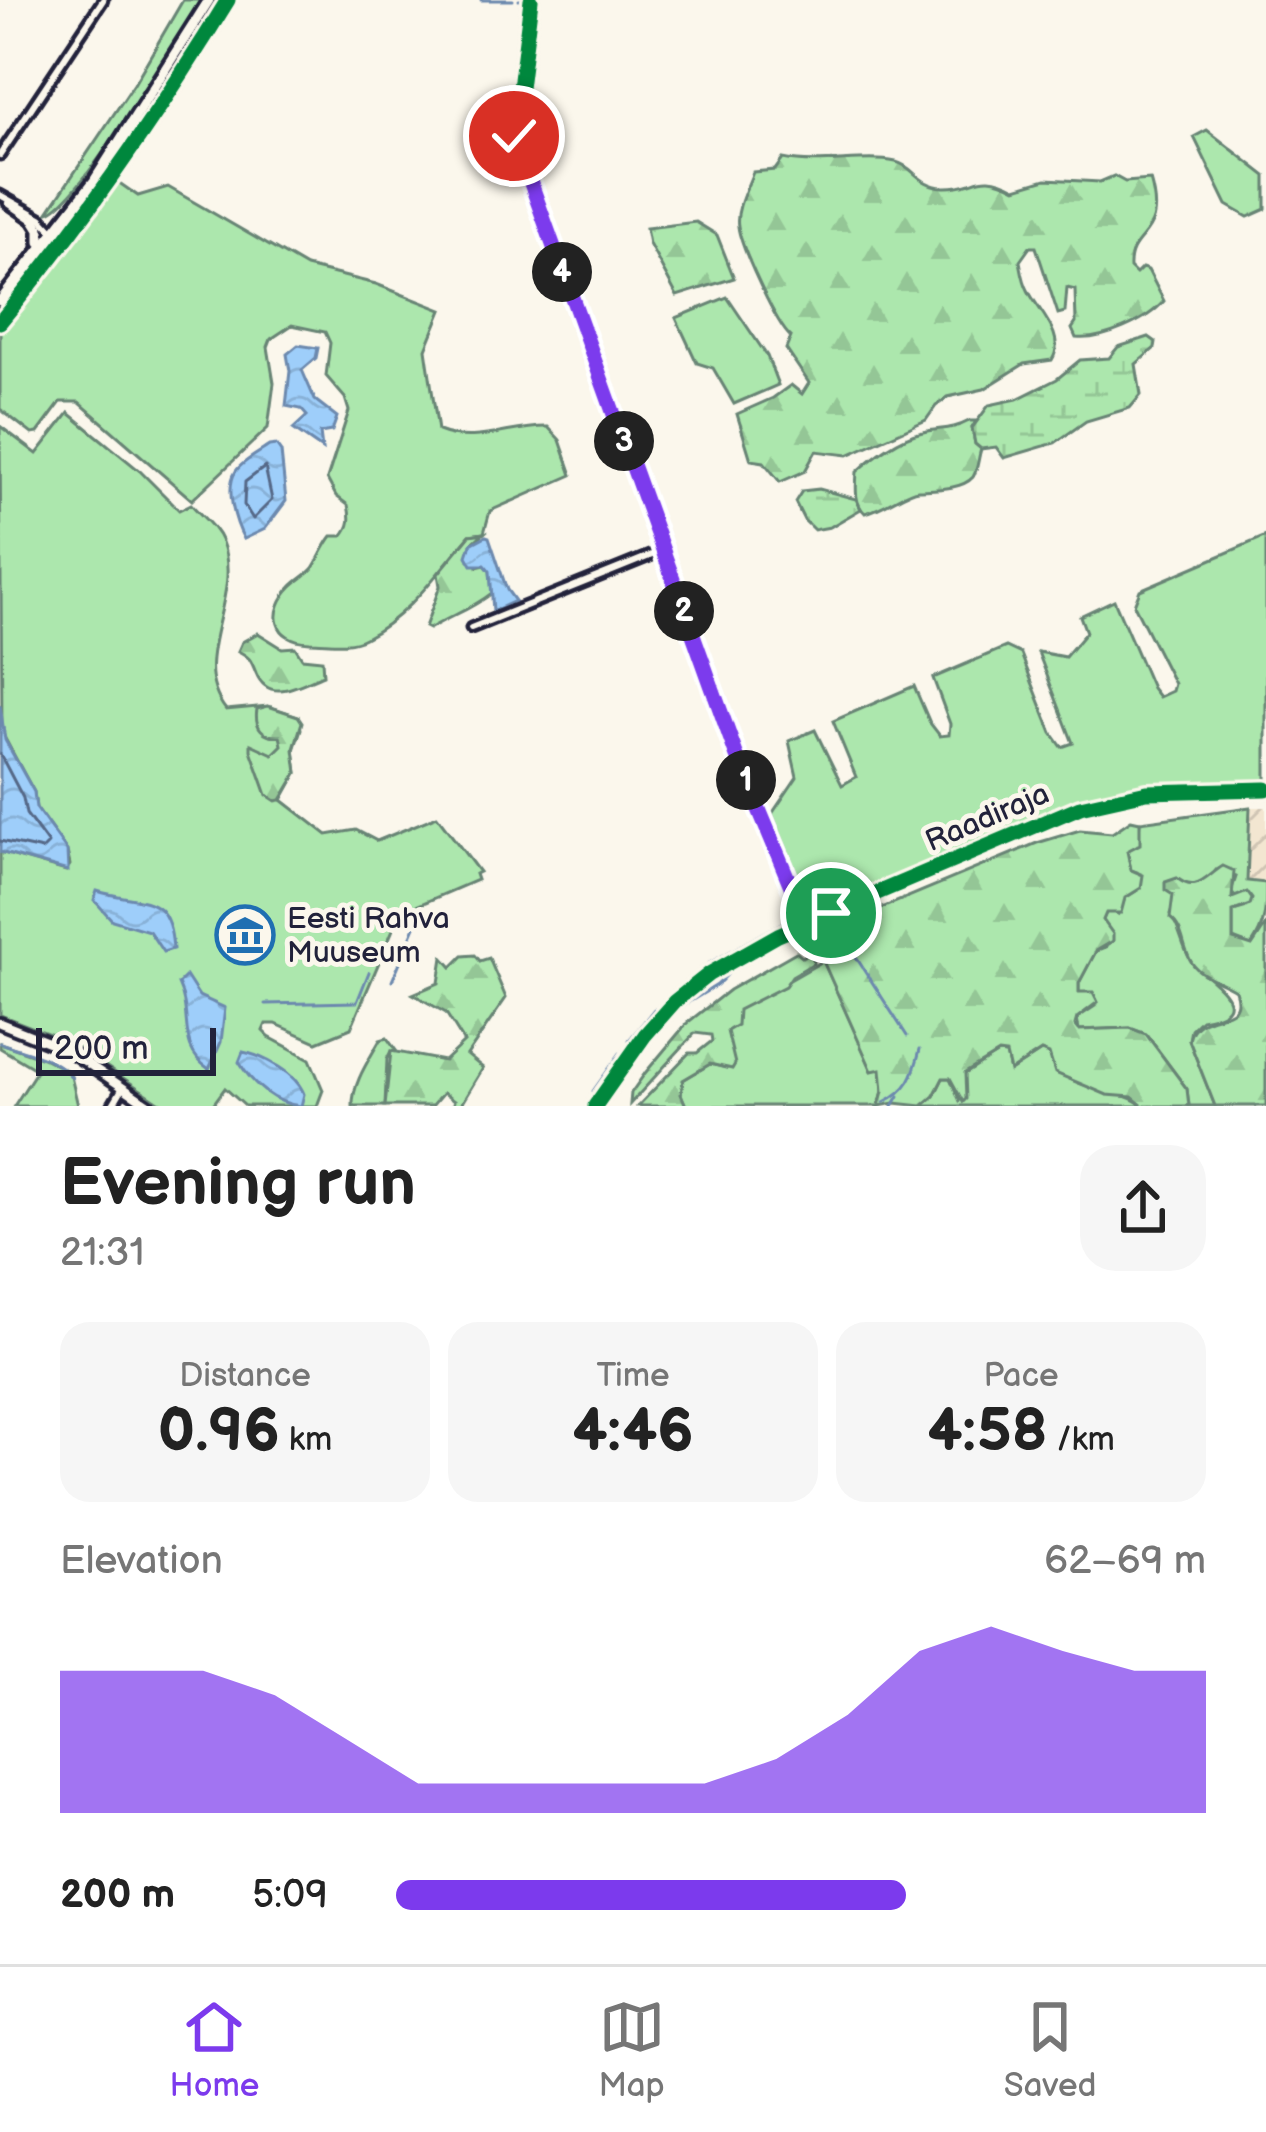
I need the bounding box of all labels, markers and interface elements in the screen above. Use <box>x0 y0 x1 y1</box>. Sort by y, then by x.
pin <box>463 85 565 187</box>
icon: check <box>481 103 547 169</box>
pin: 4 <box>532 242 592 302</box>
text: 4 <box>552 252 572 292</box>
pin: 3 <box>594 411 654 471</box>
text: 3 <box>614 421 634 461</box>
pin: 2 <box>654 581 714 641</box>
text: 2 <box>674 591 694 631</box>
pin: 1 <box>716 750 776 810</box>
text: 1 <box>739 760 753 800</box>
street label: Raadiraja <box>920 776 1055 860</box>
pin <box>780 862 882 964</box>
icon: arrive <box>798 880 864 946</box>
place label: Eesti Rahva Muuseum <box>287 901 450 971</box>
museum icon: Eesti Rahva Muuseum <box>214 904 276 966</box>
scale bar <box>36 1022 216 1075</box>
text: 200 m <box>54 1029 148 1069</box>
text: Evening run <box>60 1145 416 1224</box>
button: share <box>1080 1145 1206 1271</box>
text: 21:31 <box>60 1230 144 1277</box>
text: Distance <box>179 1356 311 1396</box>
text: Time <box>596 1356 670 1396</box>
text: Pace <box>983 1356 1059 1396</box>
text: 0.96 <box>158 1396 280 1468</box>
text: 4:46 <box>572 1396 694 1468</box>
text: 4:58 <box>927 1396 1048 1468</box>
text: km <box>280 1420 332 1460</box>
text: /km <box>1048 1420 1115 1460</box>
text: Elevation <box>60 1538 223 1585</box>
text: 62–69 m <box>1044 1538 1206 1585</box>
text: 200 m <box>60 1872 175 1919</box>
text: 5:09 <box>252 1872 328 1919</box>
tab: Home <box>170 1994 259 2106</box>
tab: Map <box>598 1994 665 2106</box>
tab: Saved <box>1004 1994 1096 2106</box>

